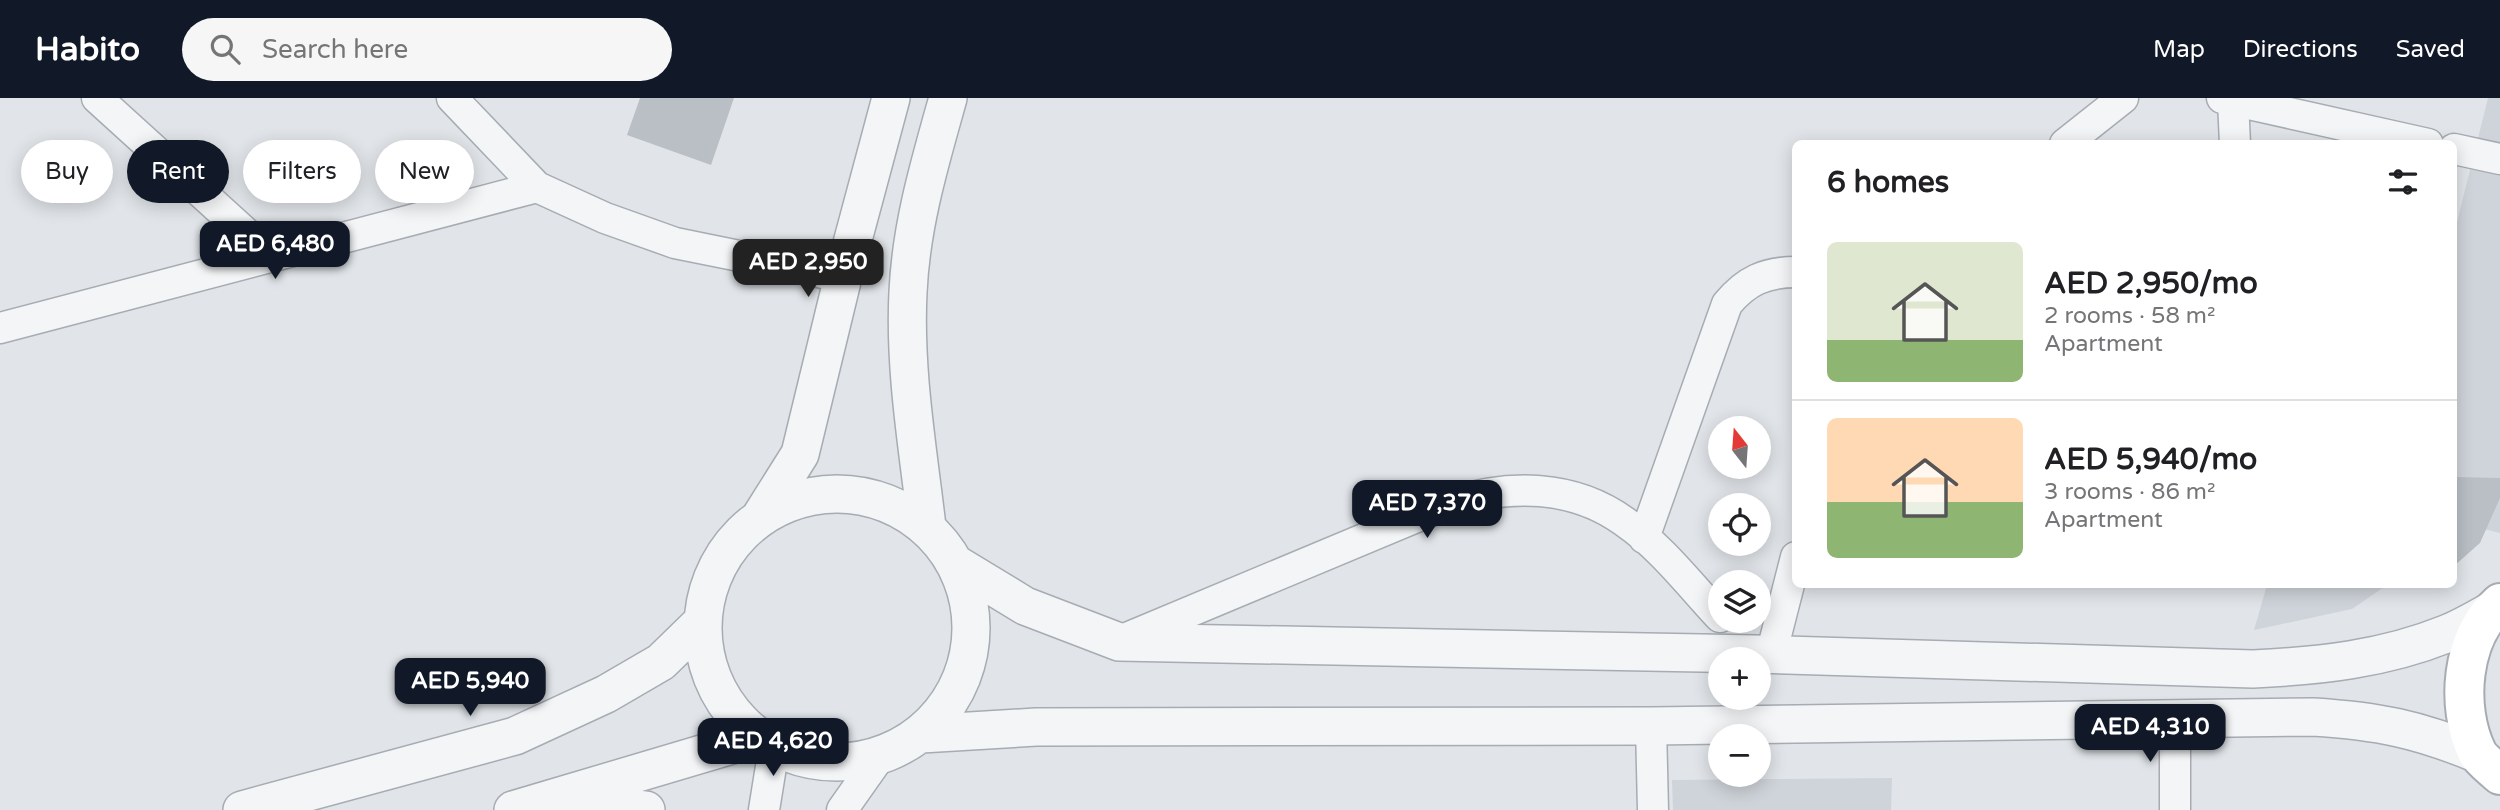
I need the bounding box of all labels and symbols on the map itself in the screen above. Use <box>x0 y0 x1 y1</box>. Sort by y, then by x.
pin: AED 6,480 <box>195 222 355 281</box>
pin: AED 2,950 <box>728 240 888 299</box>
north arrow <box>1708 416 1771 480</box>
pin: AED 7,370 <box>1347 480 1507 540</box>
pin: AED 5,940 <box>390 658 550 718</box>
pin: AED 4,310 <box>2070 704 2230 764</box>
pin: AED 4,620 <box>693 718 853 778</box>

